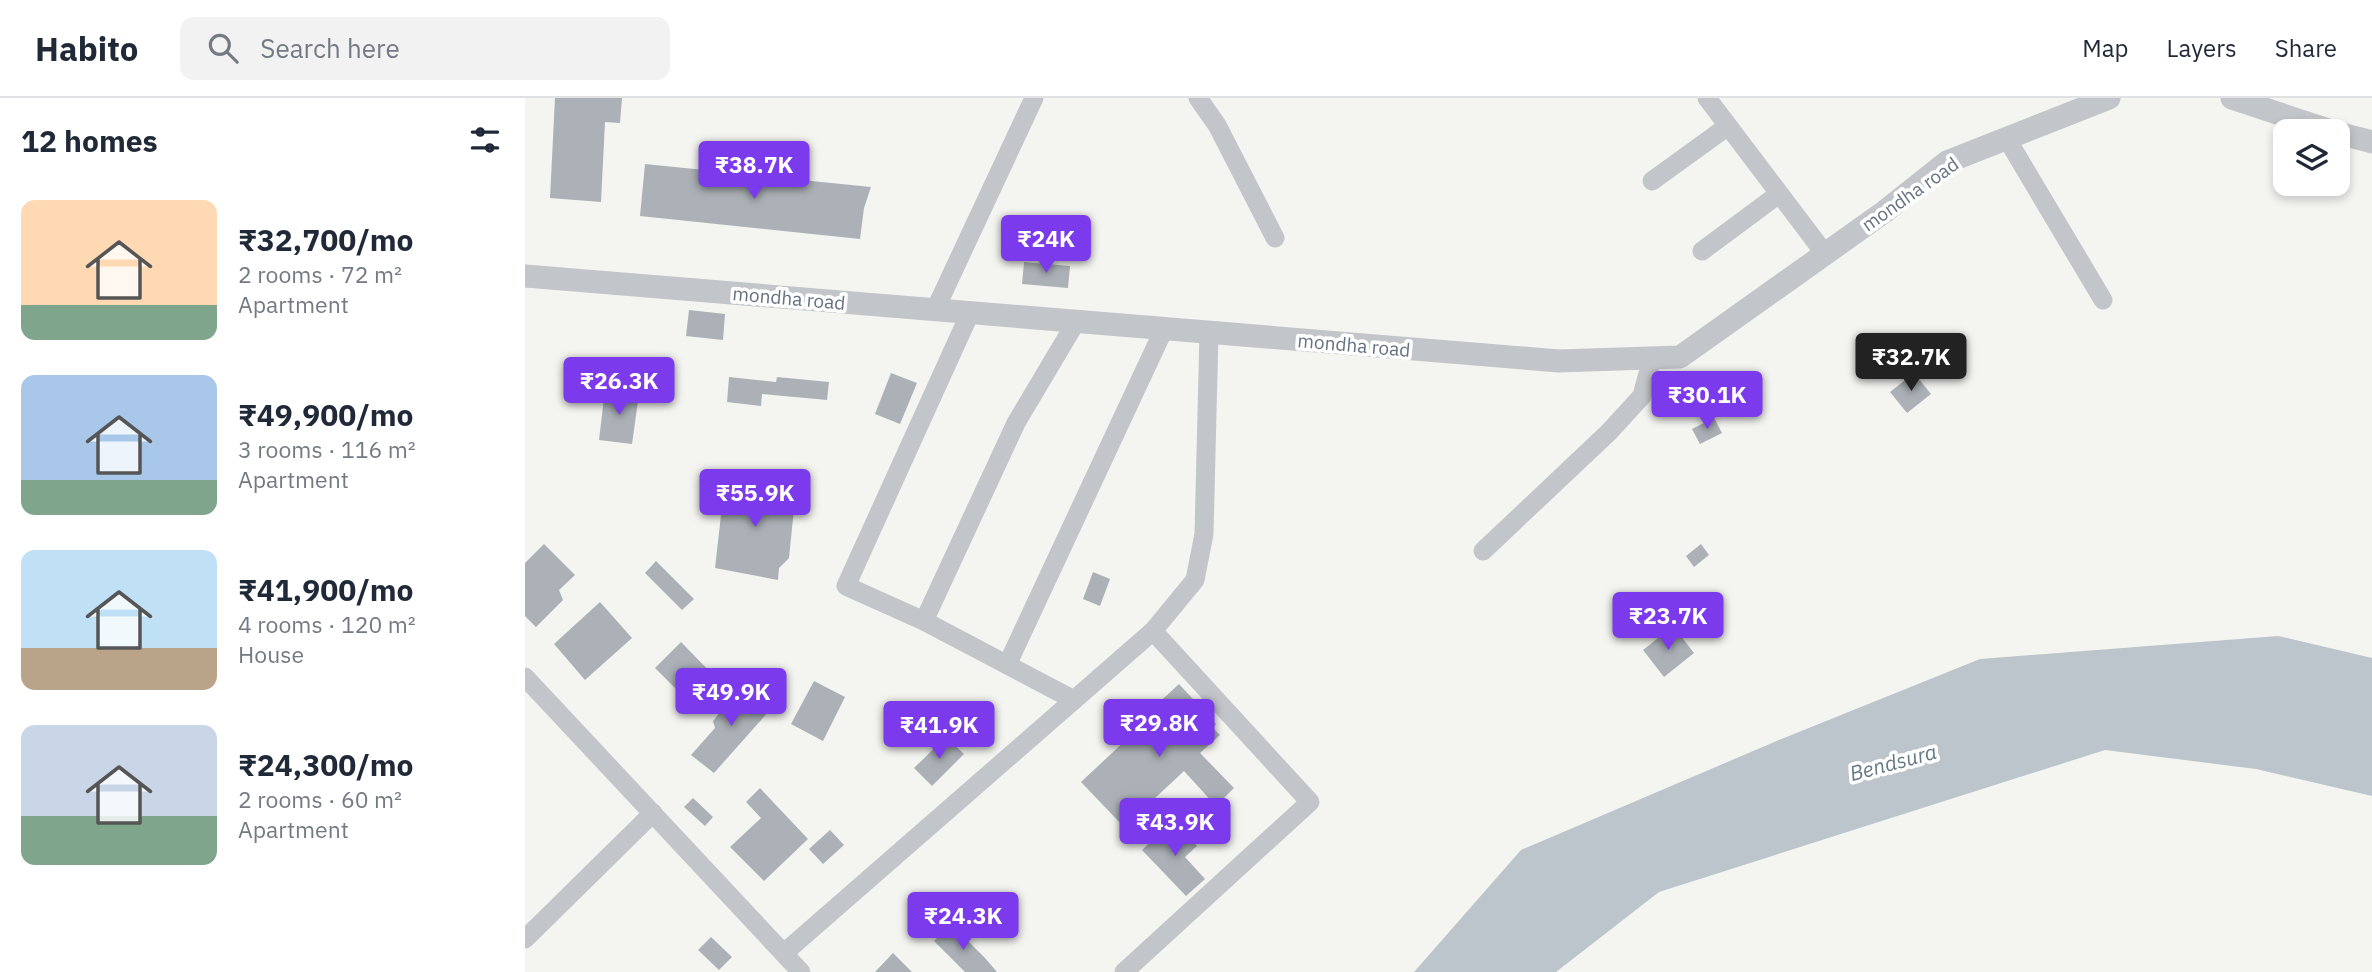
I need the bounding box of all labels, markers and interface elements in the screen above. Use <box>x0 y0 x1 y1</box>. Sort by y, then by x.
search box <box>180 17 670 80</box>
text: Habito <box>35 27 138 70</box>
icon: search <box>204 29 242 67</box>
text: Search here <box>260 31 400 65</box>
text: Map <box>2082 32 2129 64</box>
text: Layers <box>2167 32 2237 64</box>
text: Share <box>2275 32 2337 64</box>
map controls <box>2273 119 2350 196</box>
button: layers <box>2273 119 2350 196</box>
text: 12 homes <box>21 121 158 160</box>
icon: filters <box>466 121 504 159</box>
pin: ₹38.7K <box>697 141 811 201</box>
text: ₹38.7K <box>714 149 794 179</box>
street label: mondha road <box>1857 152 1963 236</box>
pin: ₹24K <box>1005 216 1087 275</box>
text: ₹32,700/mo <box>238 220 413 259</box>
text: ₹24K <box>1017 223 1075 253</box>
icon: home <box>77 228 161 312</box>
text: 2 rooms · 72 m² <box>238 259 402 289</box>
street label: mondha road <box>732 281 846 315</box>
text: Apartment <box>238 289 349 319</box>
street label: mondha road <box>1297 328 1411 362</box>
pin: ₹32.7K <box>1854 334 1968 393</box>
text: ₹32.7K <box>1871 341 1951 371</box>
pin: ₹26.3K <box>562 358 676 417</box>
text: ₹26.3K <box>579 365 659 395</box>
pin: ₹30.1K <box>1650 372 1764 431</box>
text: ₹30.1K <box>1667 379 1747 409</box>
text: ₹49,900/mo <box>238 395 413 434</box>
icon: home <box>77 403 161 487</box>
text: 3 rooms · 116 m² <box>238 434 416 464</box>
text: Apartment <box>238 464 349 494</box>
pin: ₹55.9K <box>698 470 812 529</box>
text: ₹55.9K <box>715 477 795 507</box>
text: ₹41,900/mo <box>238 570 413 609</box>
icon: home <box>77 578 161 662</box>
pin: ₹23.7K <box>1611 592 1725 652</box>
text: ₹23.7K <box>1628 600 1708 630</box>
text: 4 rooms · 120 m² <box>238 609 416 639</box>
text: House <box>238 639 304 669</box>
pin: ₹49.9K <box>674 668 788 728</box>
text: ₹49.9K <box>691 676 771 706</box>
pin: ₹29.8K <box>1102 700 1216 759</box>
pin: ₹41.9K <box>882 702 996 761</box>
text: ₹29.8K <box>1119 707 1199 737</box>
text: ₹41.9K <box>899 709 979 739</box>
water label: Bendsura <box>1846 737 1940 787</box>
text: ₹24,300/mo <box>238 745 413 784</box>
icon: home <box>77 753 161 837</box>
text: 2 rooms · 60 m² <box>238 784 402 814</box>
pin: ₹43.9K <box>1118 798 1232 858</box>
text: ₹43.9K <box>1135 806 1215 836</box>
text: Apartment <box>238 814 349 844</box>
pin: ₹24.3K <box>906 892 1020 952</box>
text: ₹24.3K <box>923 900 1003 930</box>

